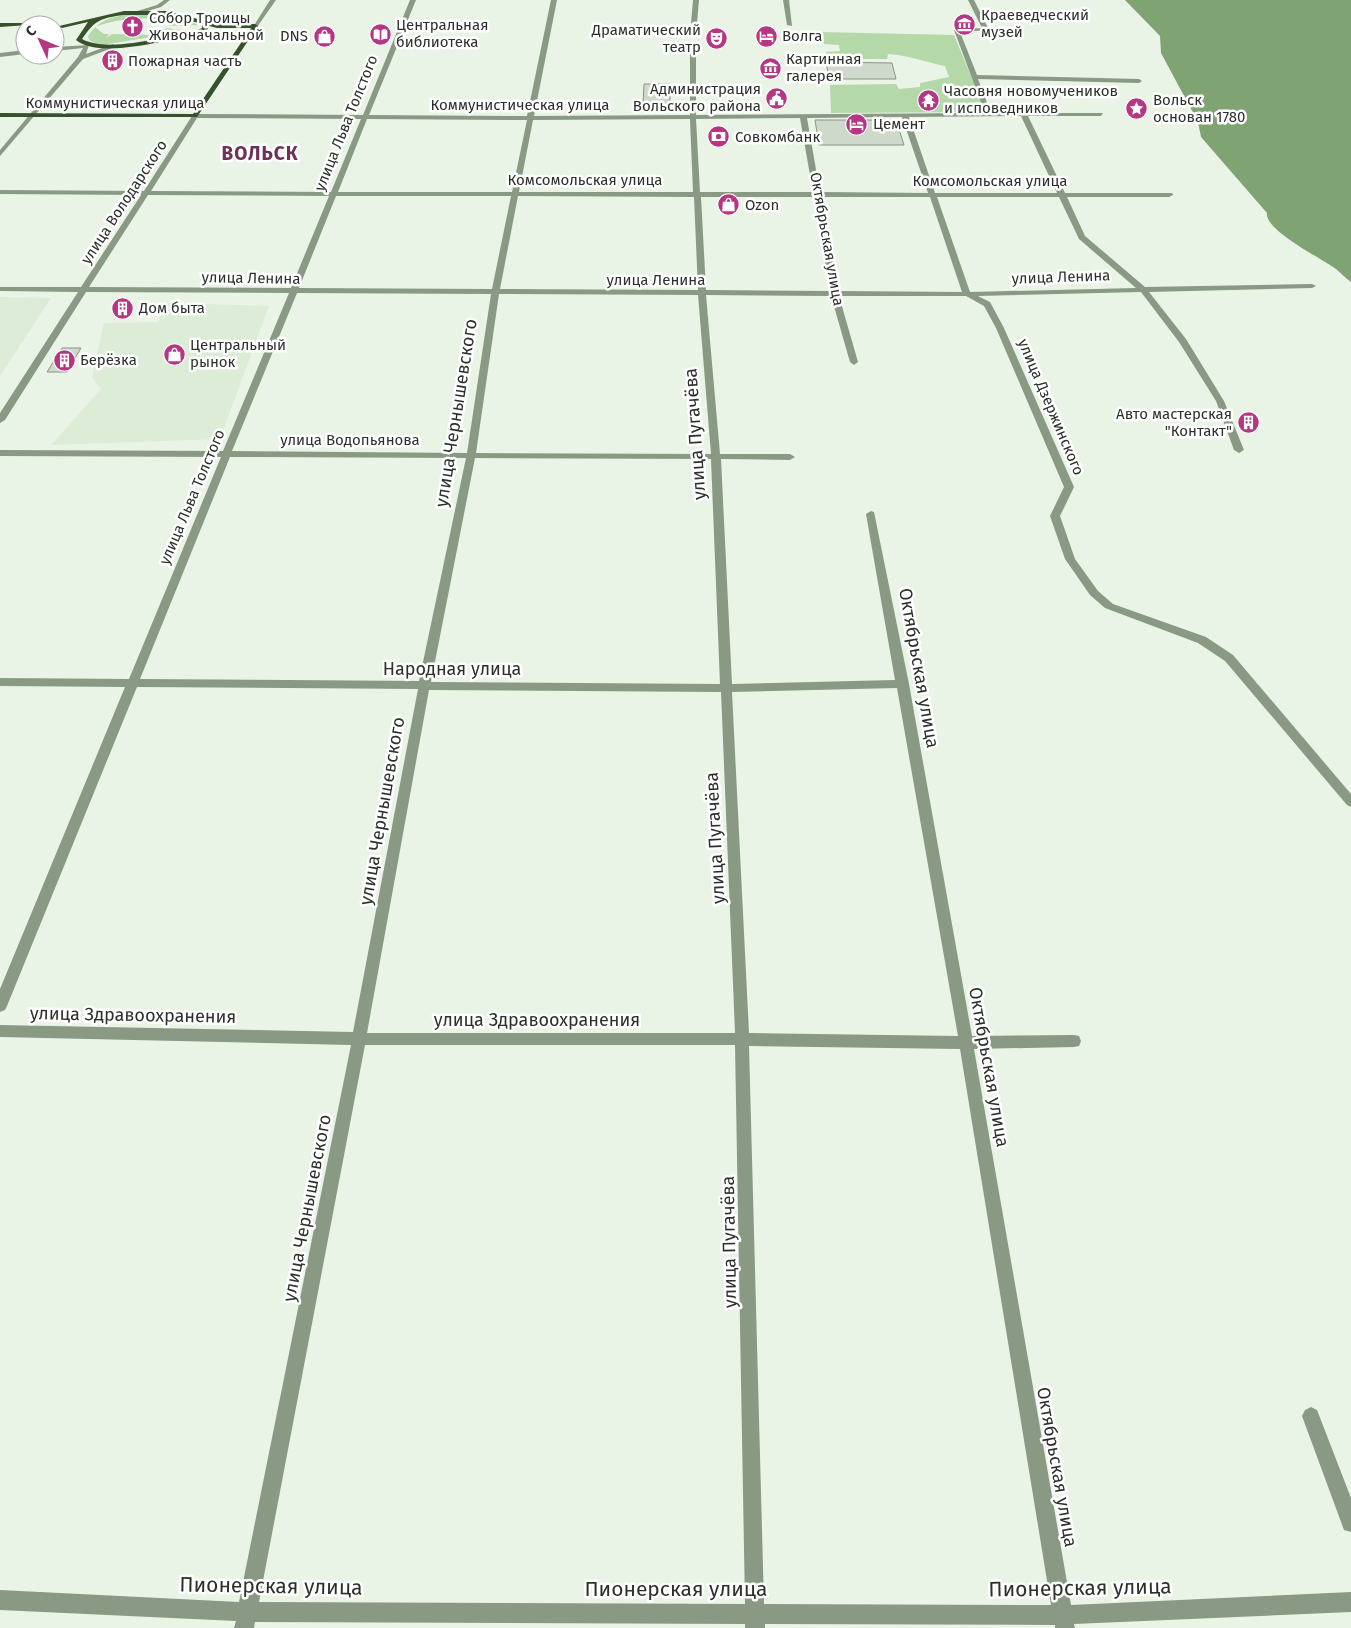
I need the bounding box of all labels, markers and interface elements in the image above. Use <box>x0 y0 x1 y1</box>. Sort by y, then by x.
place label: Краеведческий музей <box>981 6 1089 41</box>
place label: Собор Троицы Живоначальной <box>149 9 264 44</box>
museum icon: Краеведческий музей <box>953 12 977 36</box>
north arrow <box>15 15 65 65</box>
church icon: Собор Троицы Живоначальной <box>121 15 145 39</box>
place label: Центральная библиотека <box>396 16 488 51</box>
place label: Драматический театр <box>591 21 701 56</box>
library icon: Центральная библиотека <box>368 22 392 46</box>
text: С <box>22 23 40 40</box>
shop icon: DNS <box>312 24 336 48</box>
hotel icon: Волга <box>754 24 778 48</box>
place label: DNS <box>280 27 308 45</box>
theatre icon: Драматический театр <box>705 27 729 51</box>
place label: Волга <box>782 27 822 45</box>
building icon: Пожарная часть <box>100 49 124 73</box>
place label: Картинная галерея <box>786 50 861 85</box>
place label: Пожарная часть <box>128 52 242 70</box>
street label: улица Льва Толстого <box>310 52 382 194</box>
museum icon: Картинная галерея <box>758 56 782 80</box>
place label: Администрация Вольского района <box>633 80 761 115</box>
place label: Часовня новомучеников и исповедников <box>944 82 1118 117</box>
public building icon: Администрация Вольского района <box>765 86 789 110</box>
temple icon: Часовня новомучеников и исповедников <box>916 88 940 112</box>
place label: Вольск основан 1780 <box>1153 91 1245 126</box>
street label: Коммунистическая улица <box>25 94 205 112</box>
street label: Коммунистическая улица <box>430 96 610 114</box>
place icon: Вольск основан 1780 <box>1125 97 1149 121</box>
hotel icon: Цемент <box>845 112 869 136</box>
place label: Цемент <box>873 115 925 133</box>
bank icon: Совкомбанк <box>707 125 731 149</box>
place label: Совкомбанк <box>735 128 820 146</box>
street label: улица Володарского <box>77 136 171 268</box>
district label: ВОЛЬСК <box>222 142 298 165</box>
street label: Комсомольская улица <box>507 171 663 189</box>
street label: Октябрьская улица <box>806 171 848 307</box>
street label: Комсомольская улица <box>912 172 1068 190</box>
shop icon: Ozon <box>717 193 741 217</box>
place label: Ozon <box>745 196 779 214</box>
street label: улица Ленина <box>1011 266 1111 288</box>
street label: улица Ленина <box>201 268 301 288</box>
street label: улица Ленина <box>607 271 705 289</box>
building icon: Дом быта <box>111 296 135 320</box>
place label: Дом быта <box>138 299 205 317</box>
street label: улица Чернышевского <box>430 317 482 509</box>
place label: Центральный рынок <box>190 336 286 371</box>
street label: улица Дзержинского <box>1014 336 1088 478</box>
shop icon: Центральный рынок <box>162 342 186 366</box>
building icon: Берёзка <box>52 348 76 372</box>
place label: Берёзка <box>80 351 137 369</box>
street label: улица Пугачёва <box>679 367 711 501</box>
place label: Авто мастерская "Контакт" <box>1116 405 1232 440</box>
building icon: Авто мастерская "Контакт" <box>1236 411 1260 435</box>
street label: улица Льва Толстого <box>155 427 229 567</box>
street label: улица Водопьянова <box>280 431 420 449</box>
street label: Октябрьская улица <box>894 586 944 750</box>
street label: Народная улица <box>383 658 521 680</box>
street label: улица Чернышевского <box>355 715 409 907</box>
street label: улица Пугачёва <box>701 771 729 905</box>
street label: Октябрьская улица <box>964 985 1014 1149</box>
street label: улица Здравоохранения <box>30 1002 236 1028</box>
street label: улица Здравоохранения <box>434 1009 640 1031</box>
street label: улица Чернышевского <box>278 1112 336 1304</box>
street label: улица Пугачёва <box>717 1176 741 1308</box>
street label: Октябрьская улица <box>1032 1385 1082 1549</box>
street label: Пионерская улица <box>179 1571 363 1601</box>
street label: Пионерская улица <box>988 1573 1172 1603</box>
street label: Пионерская улица <box>584 1576 768 1602</box>

